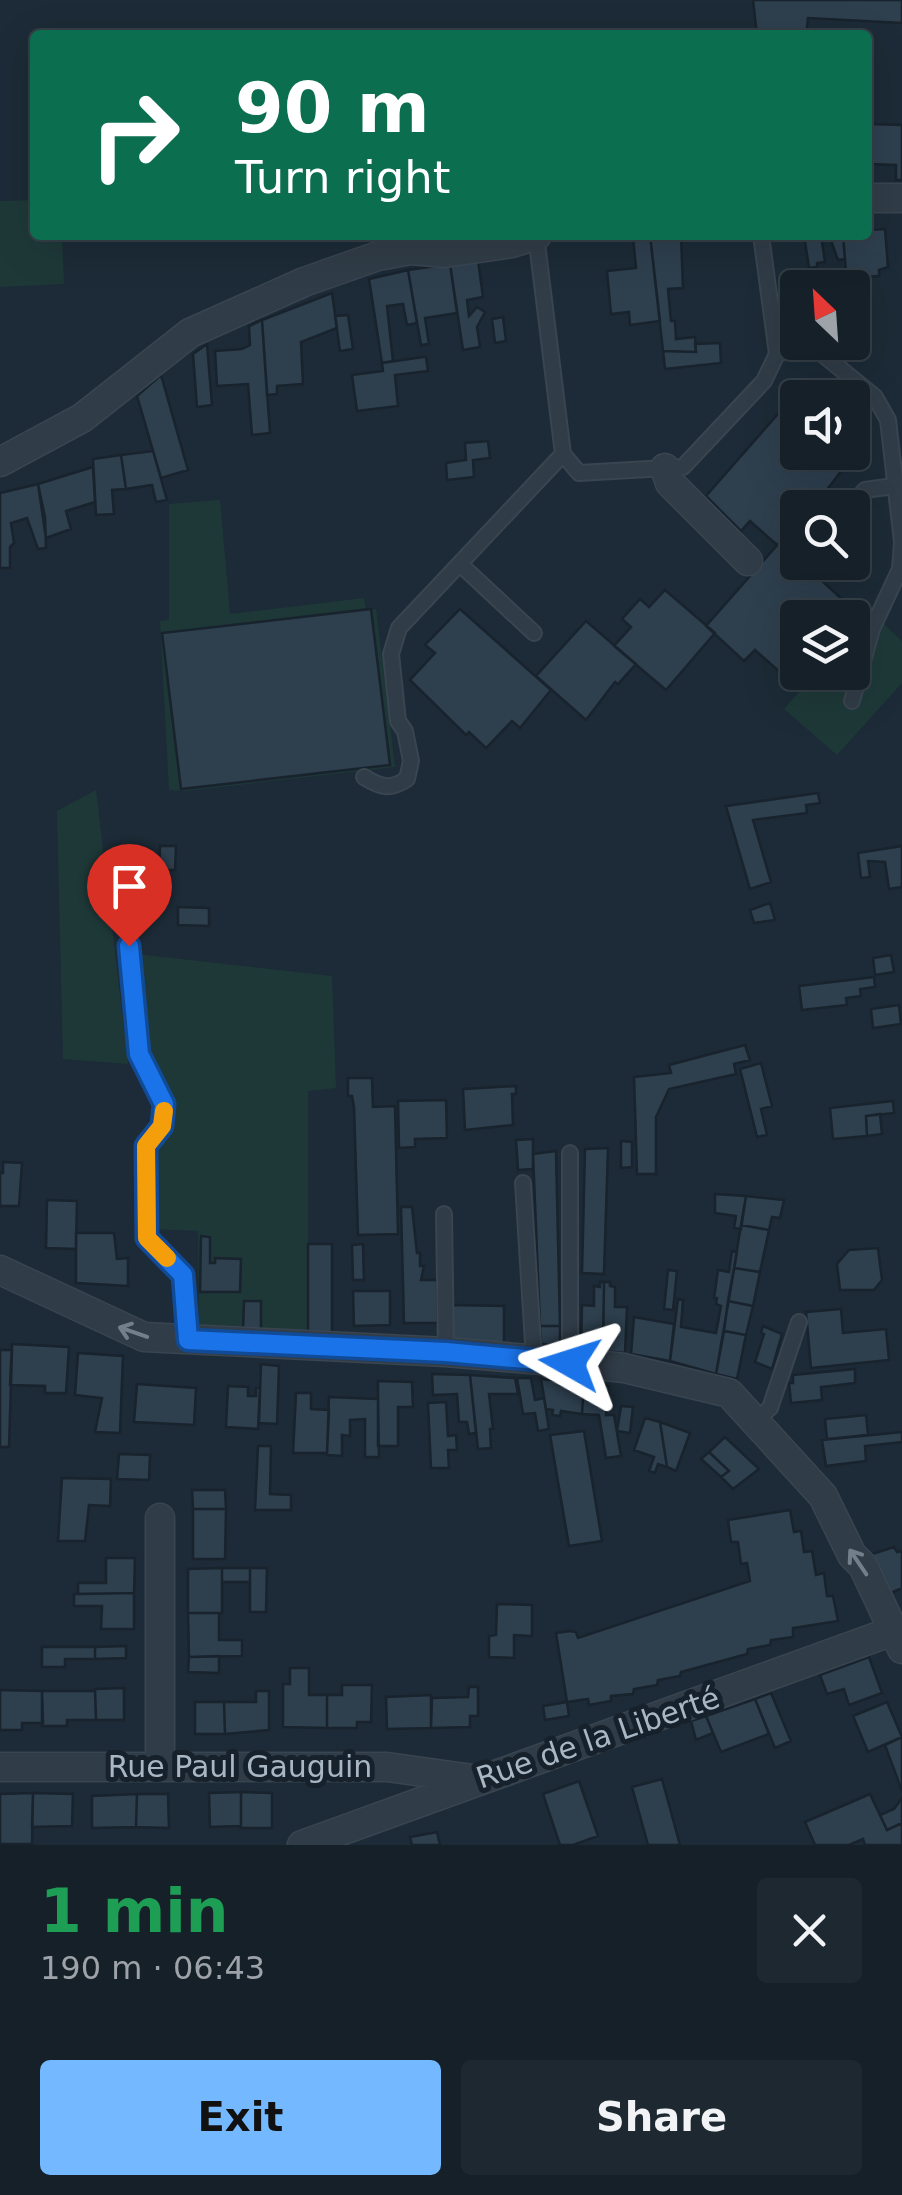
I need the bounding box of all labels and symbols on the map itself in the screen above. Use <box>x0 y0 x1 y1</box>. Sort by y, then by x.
north arrow <box>780 270 870 360</box>
pin <box>87 844 172 947</box>
position arrow <box>518 1311 622 1415</box>
one-way arrow <box>119 1322 150 1340</box>
one-way arrow <box>848 1549 869 1576</box>
street label: Rue de la Liberté <box>472 1679 724 1796</box>
street label: Rue Paul Gauguin <box>108 1749 372 1784</box>

